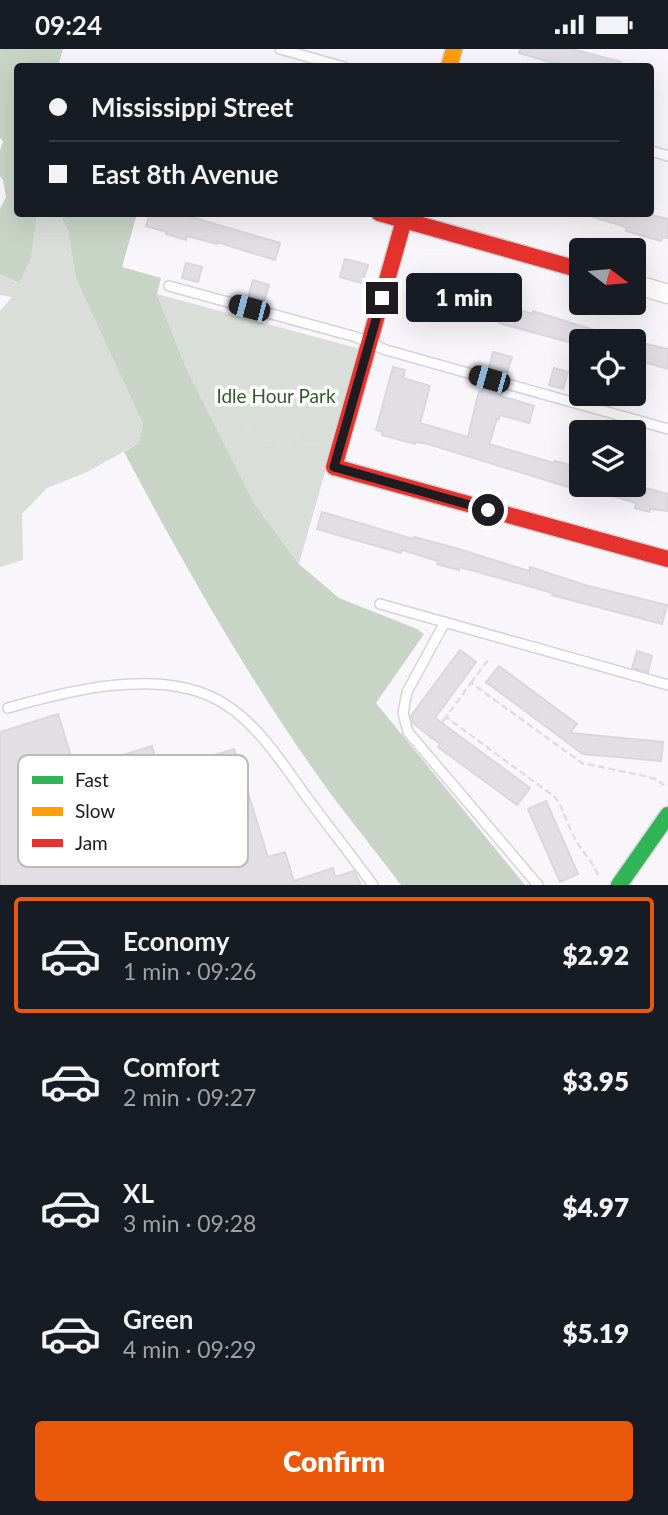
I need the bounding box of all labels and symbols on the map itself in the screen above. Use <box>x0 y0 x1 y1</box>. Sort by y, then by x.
north arrow <box>569 238 646 315</box>
callout: 1 min <box>406 273 522 323</box>
route end <box>366 282 398 314</box>
car <box>226 292 273 324</box>
car <box>466 363 513 395</box>
park label: Idle Hour Park <box>216 384 336 407</box>
route start <box>472 494 504 526</box>
legend <box>18 755 248 867</box>
text: Fast <box>75 768 109 791</box>
text: Slow <box>75 799 115 822</box>
text: Jam <box>75 831 108 854</box>

